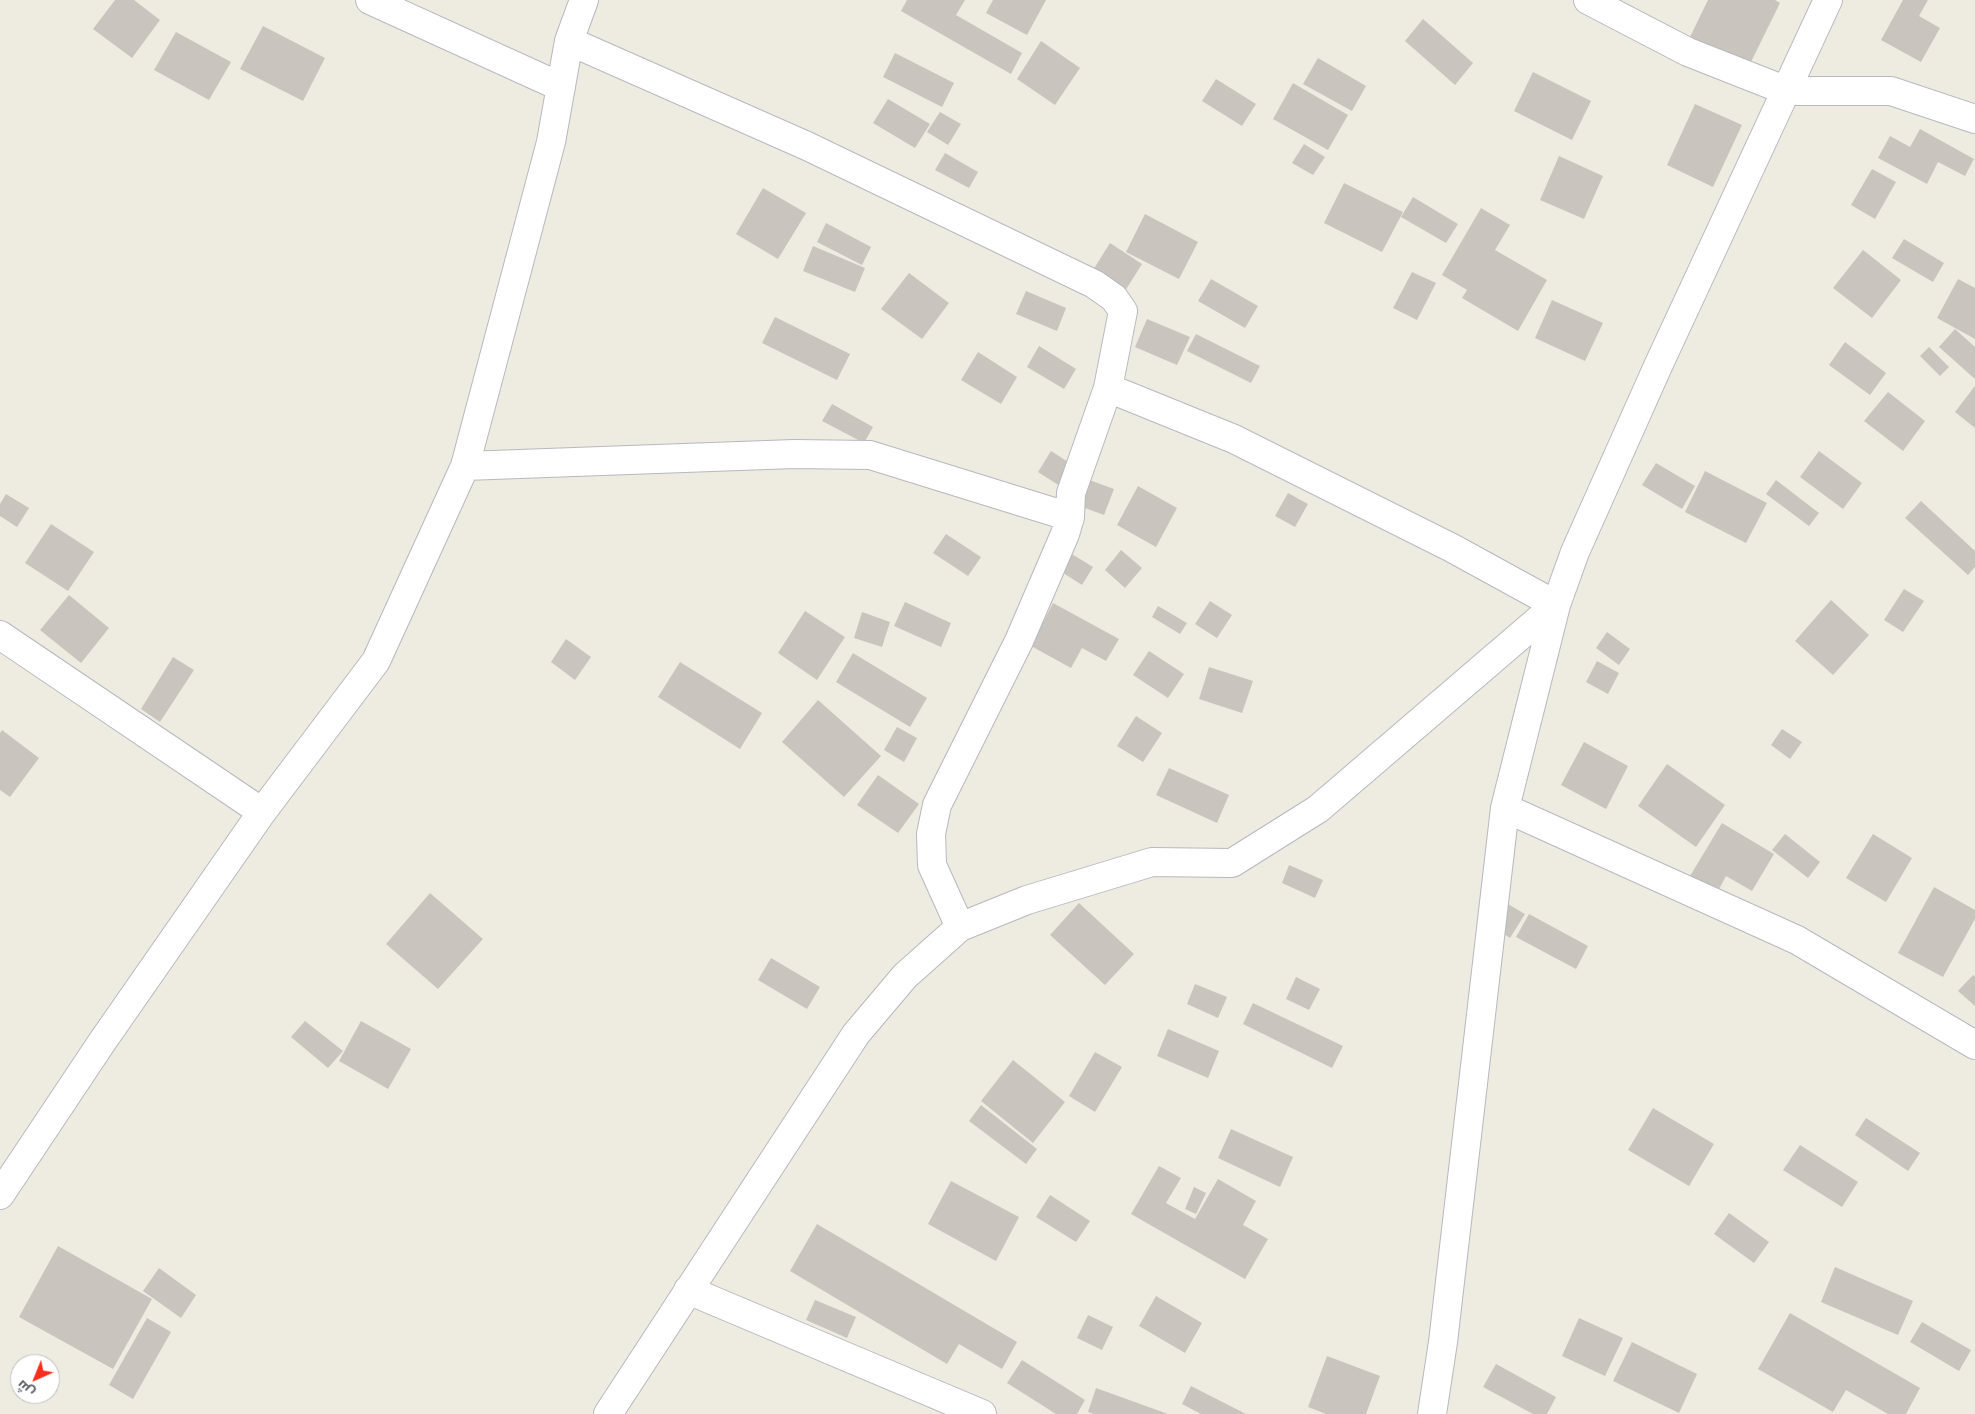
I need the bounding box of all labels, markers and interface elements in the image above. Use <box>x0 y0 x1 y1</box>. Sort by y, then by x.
north arrow <box>10 1354 60 1404</box>
text: ش <box>13 1377 37 1401</box>

